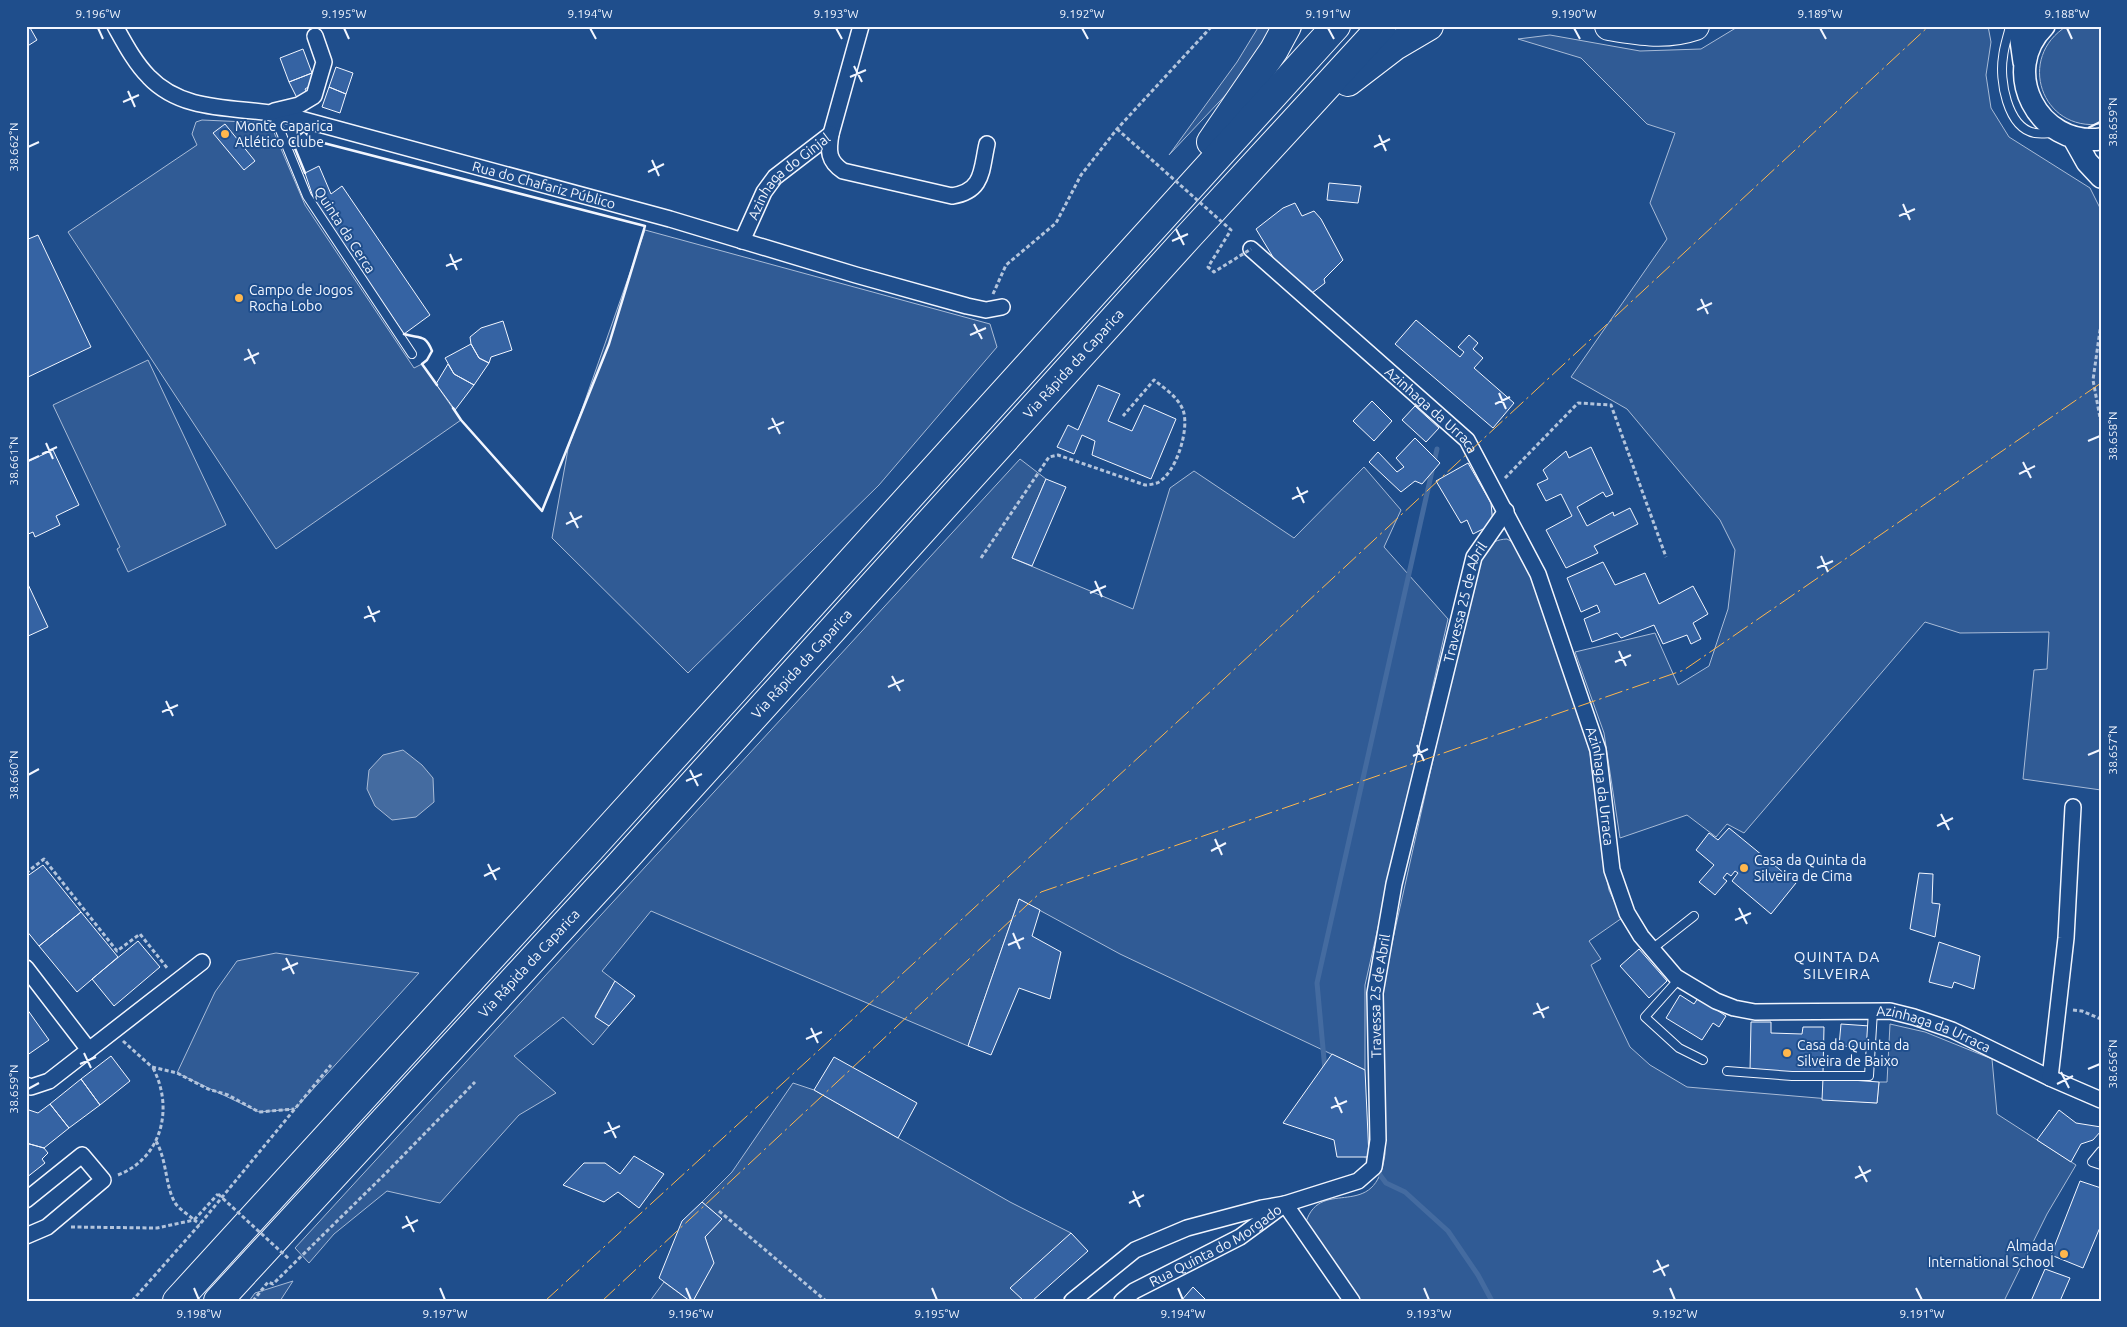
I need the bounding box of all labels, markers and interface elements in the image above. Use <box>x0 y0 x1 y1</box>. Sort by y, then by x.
text: 9.196°W <box>76 7 121 20</box>
text: 9.195°W <box>322 7 367 20</box>
text: 9.194°W <box>568 7 613 20</box>
text: 9.193°W <box>814 7 859 20</box>
text: 9.192°W <box>1060 7 1105 20</box>
text: 9.191°W <box>1306 7 1351 20</box>
text: 9.190°W <box>1552 7 1597 20</box>
text: 9.189°W <box>1798 7 1843 20</box>
text: 9.188°W <box>2045 7 2090 20</box>
text: 38.659°N <box>2106 97 2119 147</box>
place label: Monte Caparica Atlético Clube <box>235 118 333 150</box>
text: 38.662°N <box>7 122 20 172</box>
marker: Monte Caparica Atlético Clube <box>219 128 231 140</box>
street label: Azinhaga do Ginjal <box>745 129 834 222</box>
street label: Rua do Chafariz Público <box>471 158 617 212</box>
street label: Quinta da Cerca <box>311 184 379 276</box>
place label: Campo de Jogos Rocha Lobo <box>249 282 353 314</box>
marker: Campo de Jogos Rocha Lobo <box>233 292 245 304</box>
street label: Via Rápida da Caparica <box>1020 306 1127 421</box>
street label: Azinhaga da Urraca <box>1382 363 1481 456</box>
text: 38.658°N <box>2106 411 2119 461</box>
text: 38.661°N <box>7 436 20 486</box>
street label: Travessa 25 de Abril <box>1440 539 1490 664</box>
street label: Via Rápida da Caparica <box>748 606 855 722</box>
street label: Azinhaga da Urraca <box>1583 725 1617 847</box>
text: 38.657°N <box>2106 725 2119 775</box>
text: 38.660°N <box>7 750 20 800</box>
place label: Casa da Quinta da Silveira de Cima <box>1754 852 1866 884</box>
marker: Casa da Quinta da Silveira de Cima <box>1738 862 1750 874</box>
street label: Via Rápida da Caparica <box>475 906 583 1021</box>
street label: Travessa 25 de Abril <box>1367 932 1393 1058</box>
district label: QUINTA DA SILVEIRA <box>1794 948 1880 982</box>
street label: Azinhaga da Urraca <box>1876 1003 1993 1056</box>
place label: Casa da Quinta da Silveira de Baixo <box>1797 1037 1909 1069</box>
text: 38.656°N <box>2106 1039 2119 1089</box>
marker: Casa da Quinta da Silveira de Baixo <box>1781 1047 1793 1059</box>
text: 38.659°N <box>7 1064 20 1114</box>
street label: Rua Quinta do Morgado <box>1147 1201 1285 1290</box>
place label: Almada International School <box>1928 1238 2054 1270</box>
marker: Almada International School <box>2058 1248 2070 1260</box>
text: 9.198°W <box>177 1307 222 1320</box>
text: 9.197°W <box>423 1307 468 1320</box>
text: 9.196°W <box>669 1307 714 1320</box>
text: 9.195°W <box>915 1307 960 1320</box>
text: 9.194°W <box>1161 1307 1206 1320</box>
text: 9.193°W <box>1407 1307 1452 1320</box>
text: 9.192°W <box>1653 1307 1698 1320</box>
text: 9.191°W <box>1900 1307 1945 1320</box>

